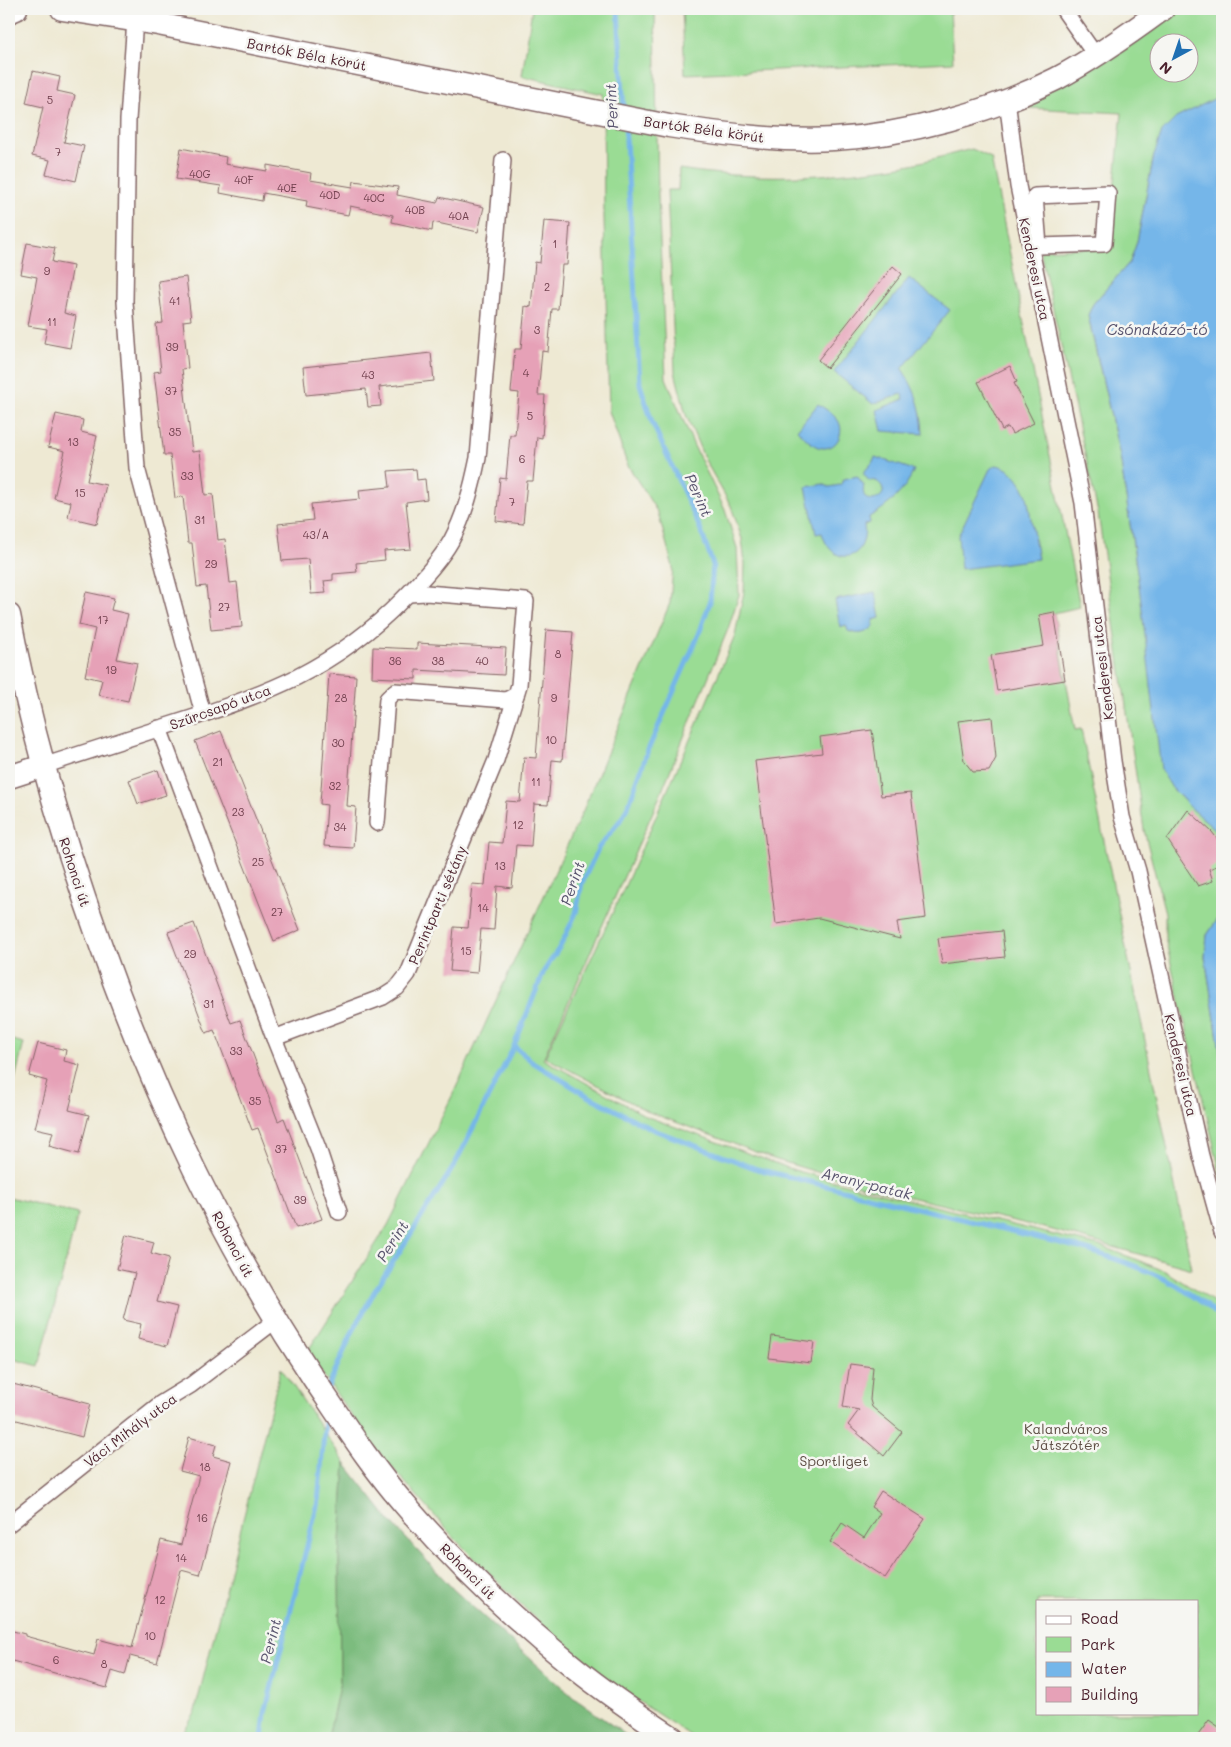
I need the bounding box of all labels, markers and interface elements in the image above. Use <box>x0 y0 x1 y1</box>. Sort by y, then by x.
north arrow <box>1148 32 1198 82</box>
street label: Bartók Béla körút <box>246 33 368 75</box>
text: N <box>1155 58 1176 79</box>
water label: Perint <box>600 83 622 129</box>
house number: 5 <box>47 92 53 107</box>
street label: Bartók Béla körút <box>643 111 765 147</box>
house number: 7 <box>55 144 61 159</box>
house number: 40G <box>189 166 211 181</box>
house number: 40F <box>234 172 254 187</box>
house number: 40E <box>277 180 297 195</box>
house number: 40D <box>320 187 340 202</box>
house number: 40C <box>363 190 385 205</box>
house number: 40B <box>405 202 425 217</box>
house number: 40A <box>449 208 469 223</box>
street label: Kenderesi utca <box>1015 216 1055 322</box>
house number: 1 <box>553 236 557 251</box>
house number: 9 <box>44 263 51 278</box>
house number: 2 <box>544 279 550 294</box>
house number: 41 <box>169 293 181 308</box>
house number: 11 <box>47 314 57 329</box>
water label: Csónakázó-tó <box>1107 319 1208 339</box>
house number: 3 <box>534 322 541 337</box>
house number: 39 <box>166 339 179 354</box>
house number: 4 <box>523 365 530 380</box>
house number: 43 <box>362 367 375 382</box>
house number: 37 <box>165 383 177 398</box>
house number: 5 <box>527 408 533 423</box>
house number: 35 <box>169 424 181 439</box>
house number: 13 <box>67 434 79 449</box>
house number: 6 <box>519 451 525 466</box>
house number: 33 <box>181 468 194 483</box>
water label: Perint <box>681 470 717 520</box>
house number: 15 <box>74 485 86 500</box>
house number: 7 <box>509 494 515 509</box>
house number: 31 <box>194 512 206 527</box>
house number: 43/A <box>303 527 329 542</box>
house number: 29 <box>205 556 218 571</box>
house number: 27 <box>218 599 230 614</box>
house number: 17 <box>97 612 109 627</box>
street label: Kenderesi utca <box>1086 615 1118 721</box>
house number: 8 <box>555 646 562 661</box>
house number: 36 <box>388 653 402 668</box>
house number: 38 <box>431 653 445 668</box>
house number: 40 <box>475 653 489 668</box>
house number: 19 <box>105 662 117 677</box>
street label: Szűrcsapó utca <box>167 680 273 734</box>
house number: 28 <box>335 690 348 705</box>
house number: 9 <box>551 690 558 705</box>
house number: 10 <box>545 732 557 747</box>
house number: 30 <box>331 735 345 750</box>
house number: 21 <box>212 754 224 769</box>
house number: 11 <box>531 774 541 789</box>
house number: 32 <box>329 778 341 793</box>
house number: 23 <box>232 804 245 819</box>
house number: 12 <box>512 817 524 832</box>
house number: 34 <box>334 819 347 834</box>
street label: Rohonci út <box>55 835 95 909</box>
street label: Perintparti sétány <box>403 843 471 967</box>
house number: 25 <box>252 854 264 869</box>
house number: 13 <box>494 858 506 873</box>
water label: Perint <box>555 858 589 908</box>
house number: 14 <box>477 900 489 915</box>
house number: 27 <box>271 904 283 919</box>
house number: 15 <box>460 943 472 958</box>
house number: 29 <box>184 946 197 961</box>
house number: 31 <box>203 996 215 1011</box>
street label: Kenderesi utca <box>1160 1012 1202 1118</box>
house number: 33 <box>230 1043 243 1058</box>
house number: 35 <box>249 1093 261 1108</box>
house number: 37 <box>275 1141 287 1156</box>
water label: Arany-patak <box>820 1162 915 1204</box>
house number: 39 <box>294 1192 307 1207</box>
street label: Rohonci út <box>208 1208 258 1280</box>
water label: Perint <box>371 1216 413 1266</box>
street label: Váci Mihály utca <box>80 1389 180 1471</box>
park label: Kalandváros Játszótér <box>1024 1419 1108 1454</box>
park label: Sportliget <box>800 1451 868 1470</box>
house number: 18 <box>199 1459 211 1474</box>
house number: 16 <box>196 1510 208 1525</box>
street label: Rohonci út <box>436 1539 500 1603</box>
house number: 14 <box>175 1550 187 1565</box>
house number: 12 <box>154 1592 166 1607</box>
legend <box>1036 1600 1198 1714</box>
text: Road <box>1081 1608 1118 1628</box>
water label: Perint <box>255 1617 285 1665</box>
house number: 10 <box>144 1628 156 1643</box>
text: Park <box>1081 1634 1115 1654</box>
house number: 6 <box>53 1652 59 1667</box>
house number: 8 <box>101 1656 108 1671</box>
text: Water <box>1081 1658 1127 1678</box>
text: Building <box>1081 1684 1138 1704</box>

